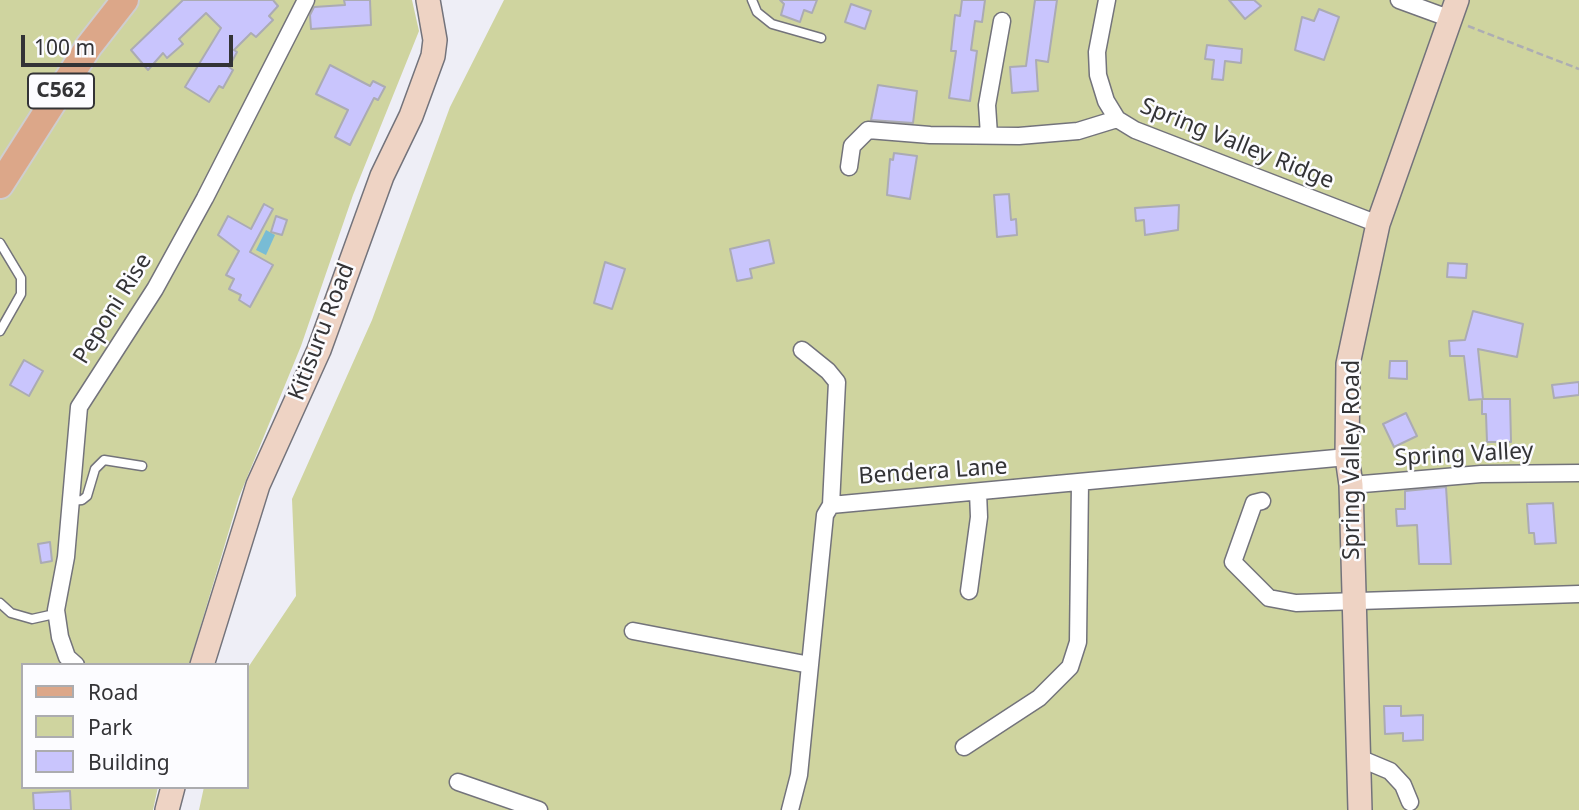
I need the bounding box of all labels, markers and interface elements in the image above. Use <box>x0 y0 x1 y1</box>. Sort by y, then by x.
scale bar <box>24 21 236 65</box>
text: 100 m <box>34 33 95 61</box>
road number: C562 <box>28 74 94 108</box>
street label: Spring Valley Ridge <box>1136 93 1338 195</box>
street label: Peponi Rise <box>68 249 158 369</box>
street label: Kitisuru Road <box>283 260 361 404</box>
street label: Spring Valley Road <box>1338 360 1366 560</box>
street label: Spring Valley <box>1394 438 1534 472</box>
street label: Bendera Lane <box>858 453 1008 491</box>
legend <box>21 663 248 789</box>
text: Road <box>88 678 138 706</box>
text: Park <box>88 713 132 741</box>
text: Building <box>88 748 170 776</box>

